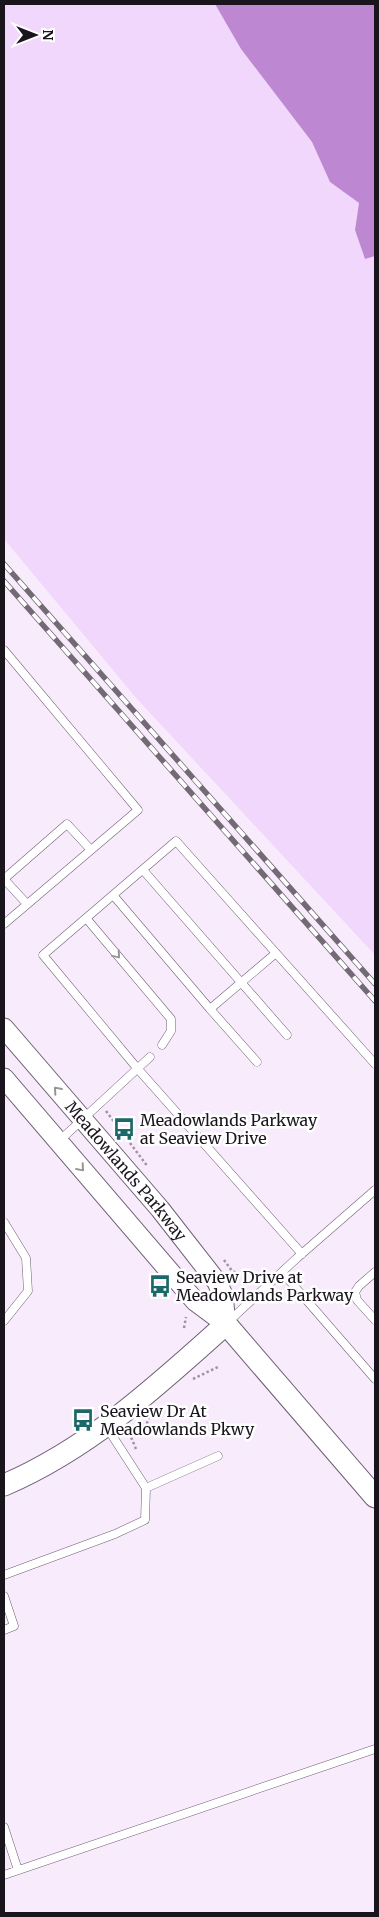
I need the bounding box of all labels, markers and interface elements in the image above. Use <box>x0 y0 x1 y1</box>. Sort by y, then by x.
north arrow <box>10 10 60 60</box>
text: N <box>39 29 57 41</box>
one-way arrow <box>112 950 121 959</box>
one-way arrow <box>54 1086 63 1095</box>
street label: Meadowlands Parkway <box>61 1097 192 1245</box>
place label: Meadowlands Parkway at Seaview Drive <box>140 1110 318 1148</box>
bus stop icon: Meadowlands Parkway at Seaview Drive <box>111 1116 137 1142</box>
one-way arrow <box>76 1163 85 1172</box>
place label: Seaview Drive at Meadowlands Parkway <box>176 1267 354 1305</box>
bus stop icon: Seaview Drive at Meadowlands Parkway <box>147 1273 173 1299</box>
place label: Seaview Dr At Meadowlands Pkwy <box>100 1401 255 1439</box>
bus stop icon: Seaview Dr At Meadowlands Pkwy <box>70 1407 96 1433</box>

